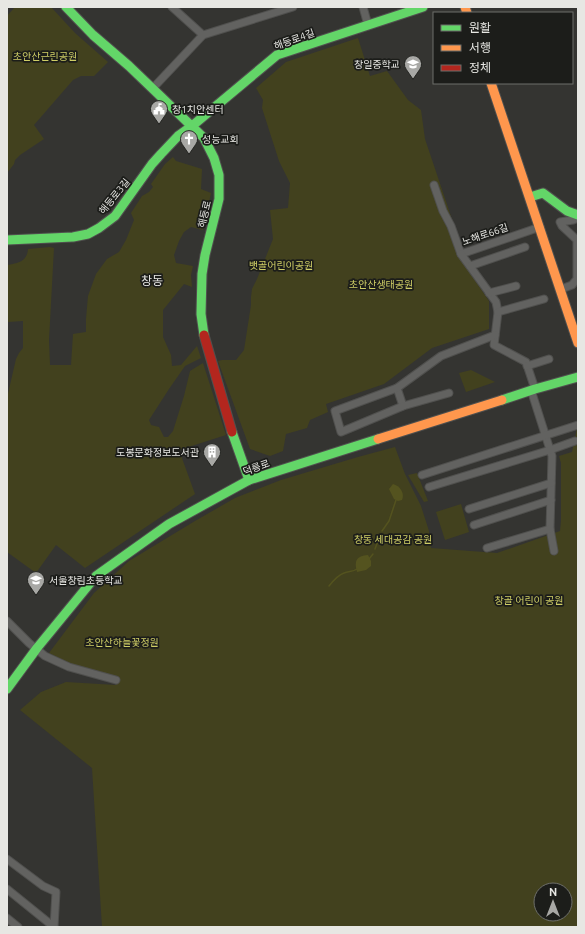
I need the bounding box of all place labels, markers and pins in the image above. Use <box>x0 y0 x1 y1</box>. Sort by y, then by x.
school or university icon: 창일중학교 <box>403 54 423 79</box>
place label: 창일중학교 <box>354 59 400 70</box>
public building icon: 창1치안센터 <box>149 99 169 124</box>
place label: 창1치안센터 <box>172 104 224 115</box>
church icon: 성능교회 <box>179 129 199 154</box>
place label: 성능교회 <box>202 134 239 145</box>
building icon: 도봉문화정보도서관 <box>202 442 222 467</box>
place label: 도봉문화정보도서관 <box>116 447 200 458</box>
school or university icon: 서울창림초등학교 <box>26 570 46 595</box>
place label: 서울창림초등학교 <box>49 575 123 586</box>

